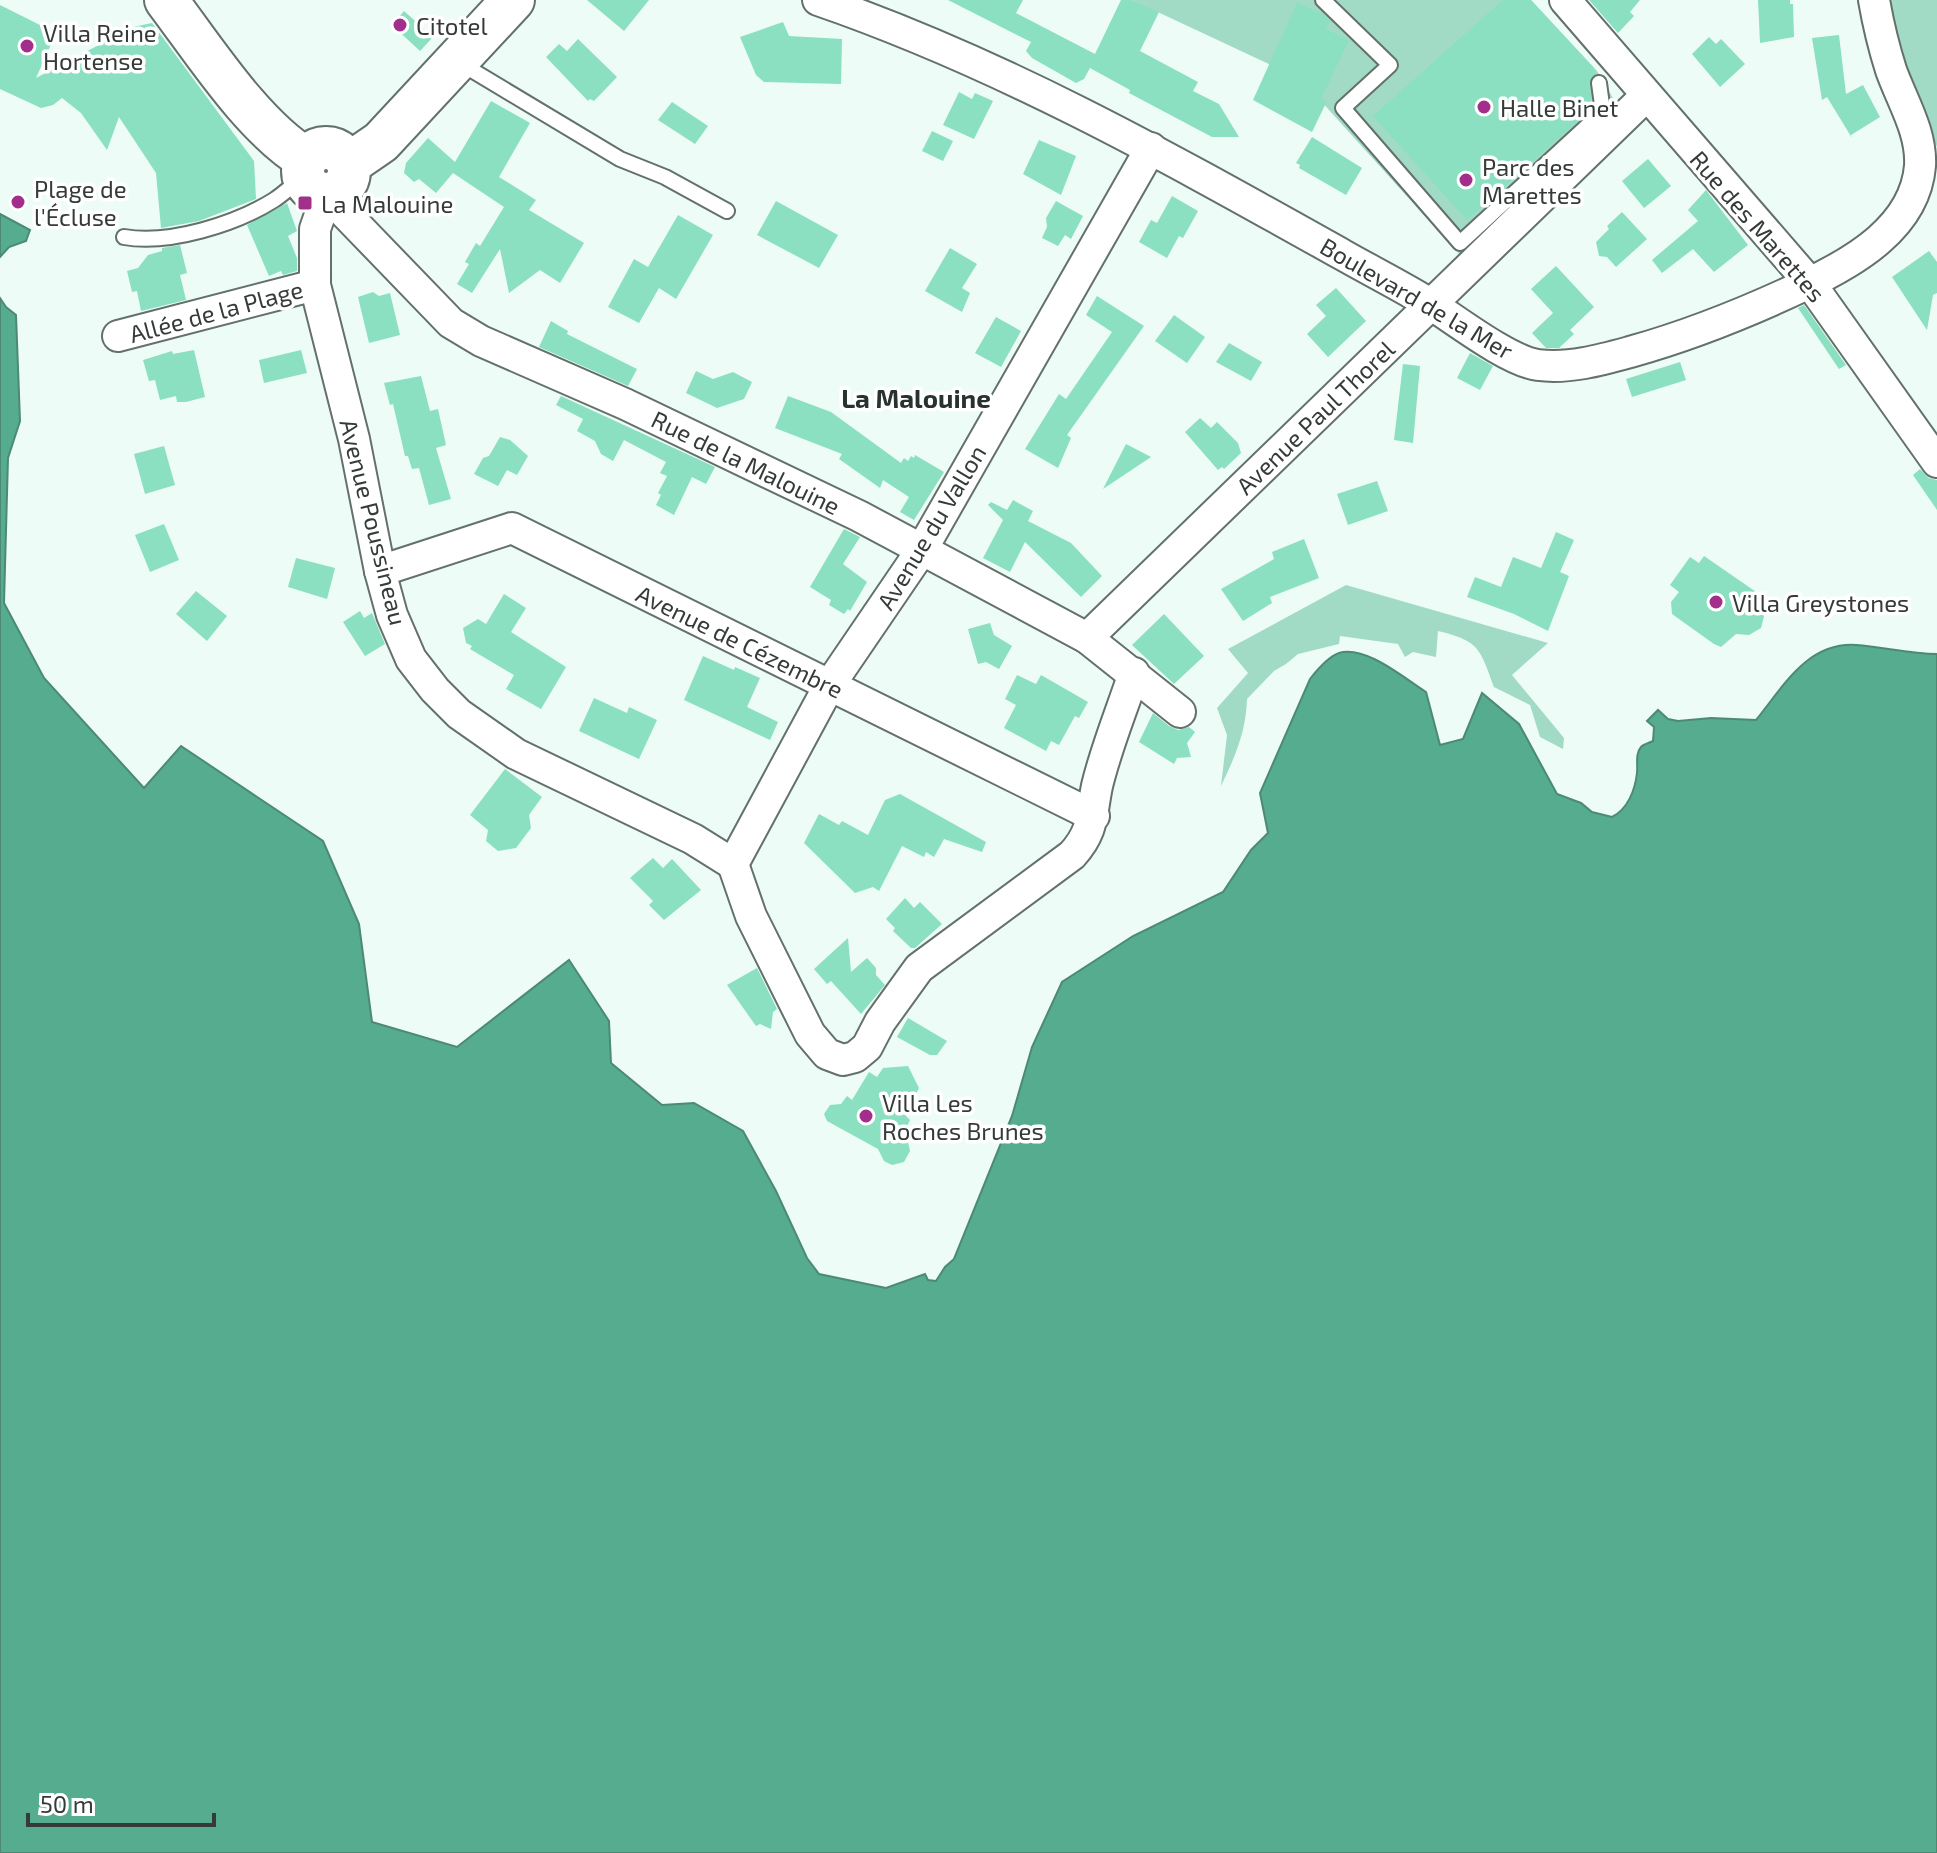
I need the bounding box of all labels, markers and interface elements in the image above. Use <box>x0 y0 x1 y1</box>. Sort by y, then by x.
place label: Citotel <box>416 11 488 40</box>
marker: Citotel <box>391 16 409 34</box>
place label: Villa Reine Hortense <box>43 18 157 75</box>
marker: Villa Reine Hortense <box>18 37 36 55</box>
place label: Halle Binet <box>1500 93 1619 122</box>
marker: Halle Binet <box>1475 98 1493 116</box>
street label: Rue des Marettes <box>1684 145 1832 307</box>
place label: Parc des Marettes <box>1482 152 1582 209</box>
marker: Parc des Marettes <box>1457 171 1475 189</box>
place label: Plage de l'Écluse <box>34 174 127 231</box>
place label: La Malouine <box>321 189 453 218</box>
marker: Plage de l'Écluse <box>9 193 27 211</box>
marker: La Malouine <box>296 194 314 212</box>
street label: Boulevard de la Mer <box>1316 231 1519 365</box>
street label: Allée de la Plage <box>126 274 306 348</box>
street label: Avenue Paul Thorel <box>1230 334 1400 500</box>
district label: La Malouine <box>841 382 991 413</box>
street label: Rue de la Malouine <box>647 404 845 520</box>
street label: Avenue Poussineau <box>334 416 414 628</box>
street label: Avenue du Vallon <box>870 439 992 615</box>
street label: Avenue de Cézembre <box>632 578 848 704</box>
place label: Villa Greystones <box>1732 588 1909 617</box>
marker: Villa Greystones <box>1707 593 1725 611</box>
place label: Villa Les Roches Brunes <box>882 1088 1044 1145</box>
marker: Villa Les Roches Brunes <box>857 1107 875 1125</box>
scale bar <box>28 1777 214 1827</box>
text: 50 m <box>40 1789 94 1818</box>

